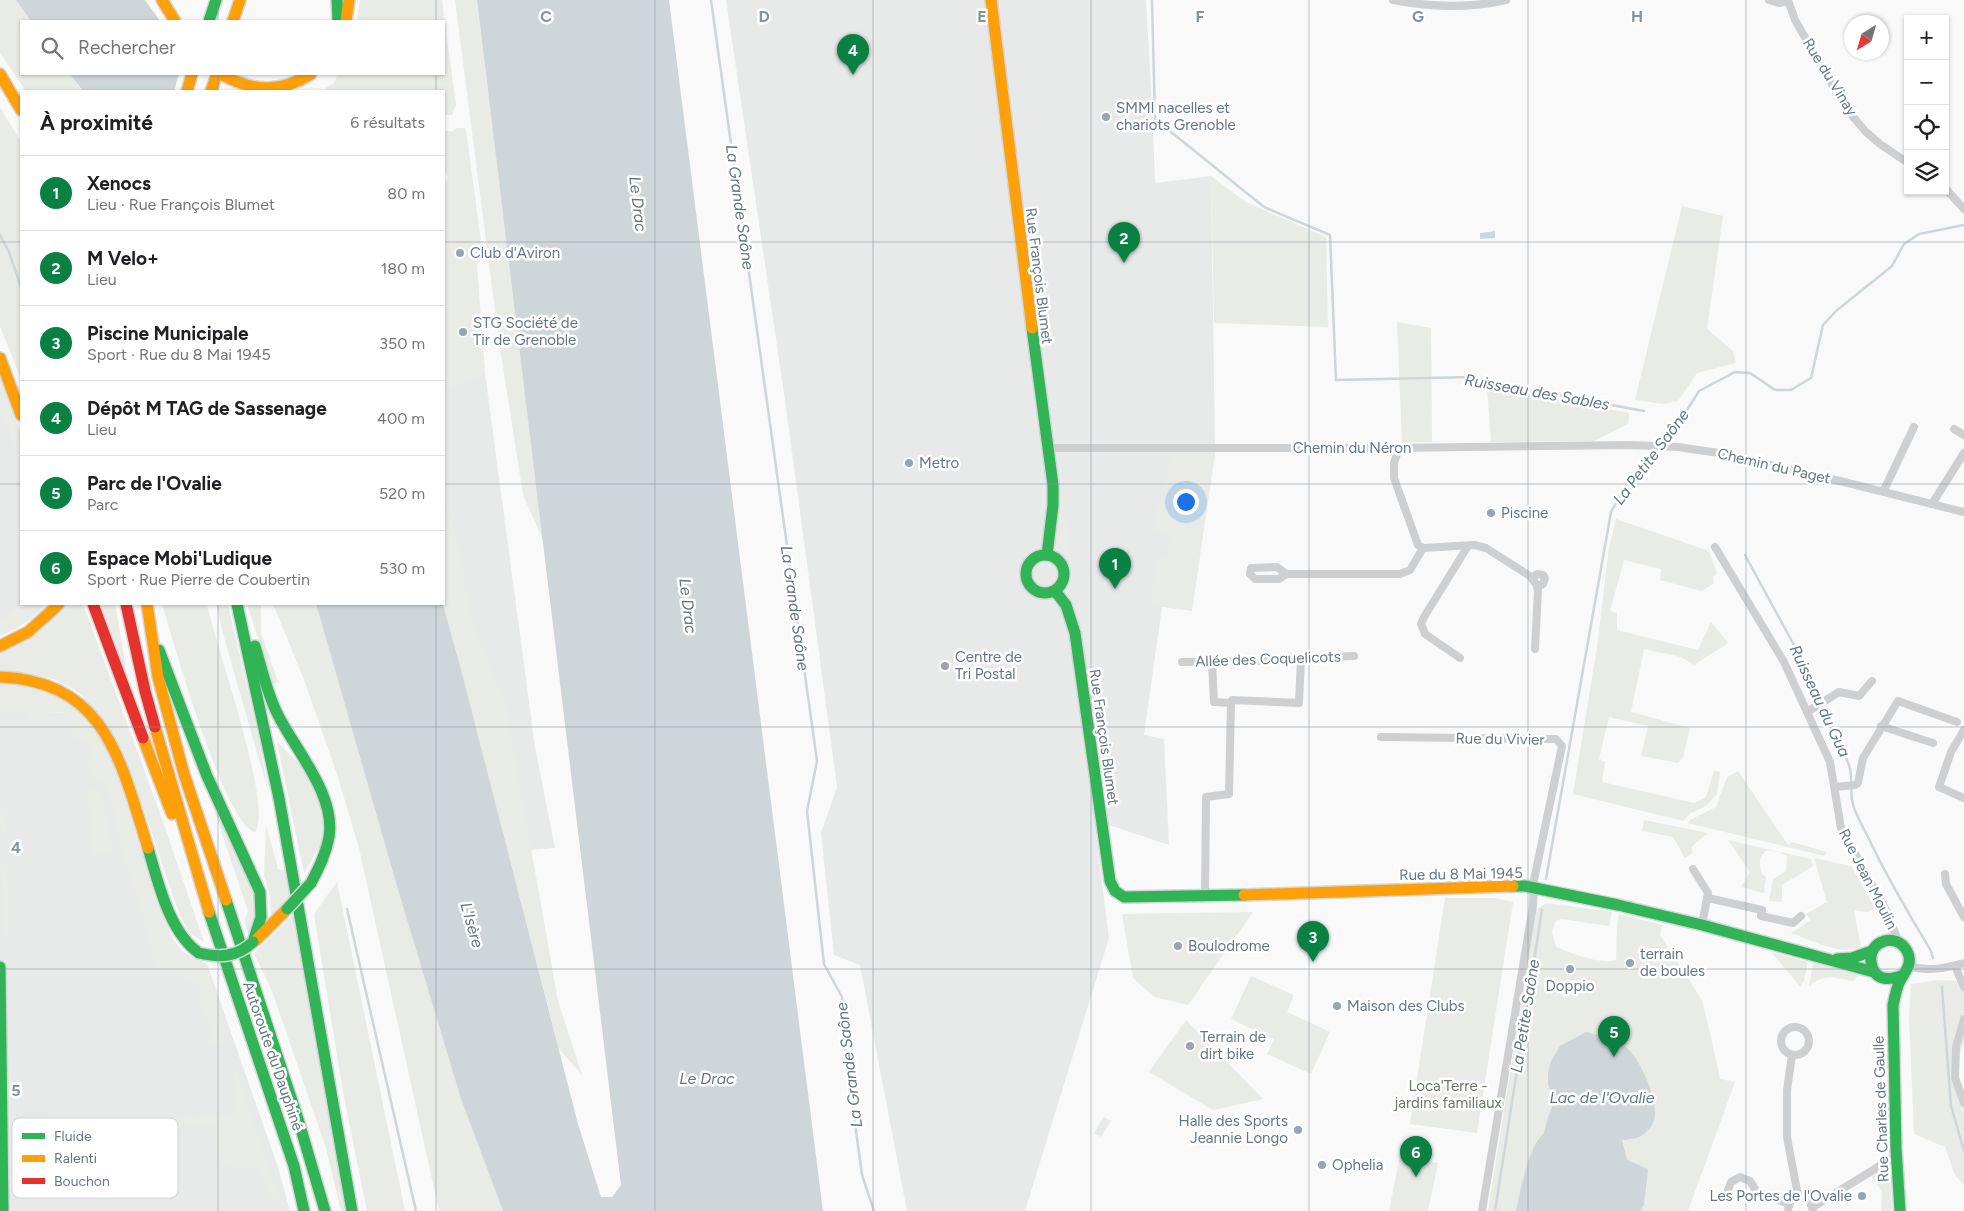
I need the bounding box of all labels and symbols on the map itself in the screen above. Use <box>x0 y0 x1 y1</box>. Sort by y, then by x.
text: C <box>540 7 552 26</box>
text: D <box>758 7 770 26</box>
text: E <box>977 7 987 26</box>
text: F <box>1196 7 1205 26</box>
text: G <box>1412 7 1424 26</box>
text: H <box>1631 7 1643 26</box>
north arrow <box>1844 15 1889 60</box>
pin: 4 <box>837 34 869 75</box>
street label: Rue du Vinay <box>1799 35 1861 119</box>
place label: SMMI nacelles et chariots Grenoble <box>1116 99 1236 134</box>
marker: SMMI nacelles et chariots Grenoble <box>1100 111 1112 123</box>
water label: La Grande Saône <box>722 143 758 271</box>
water label: Le Drac <box>625 175 651 233</box>
street label: Rue François Blumet <box>1022 207 1056 346</box>
pin: 2 <box>1108 222 1140 263</box>
place label: Club d'Aviron <box>470 244 560 262</box>
marker: Club d'Aviron <box>454 247 466 259</box>
place label: STG Société de Tir de Grenoble <box>473 314 578 349</box>
marker: STG Société de Tir de Grenoble <box>457 326 469 338</box>
water label: Ruisseau des Sables <box>1463 370 1611 414</box>
water label: La Petite Saône <box>1609 405 1693 508</box>
street label: Chemin du Néron <box>1293 439 1411 457</box>
street label: Chemin du Paget <box>1716 444 1833 488</box>
place label: Metro <box>919 454 960 472</box>
marker: Metro <box>903 457 915 469</box>
your location <box>1173 489 1199 515</box>
place label: Piscine <box>1501 504 1548 522</box>
marker: Piscine <box>1485 507 1497 519</box>
water label: La Grande Saône <box>777 544 813 672</box>
pin: 1 <box>1099 548 1131 589</box>
water label: Le Drac <box>675 577 701 635</box>
water label: Ruisseau du Gua <box>1786 642 1854 760</box>
street label: Allée des Coquelicots <box>1195 647 1341 671</box>
place label: Centre de Tri Postal <box>955 648 1022 683</box>
marker: Centre de Tri Postal <box>939 660 951 672</box>
street label: Rue François Blumet <box>1086 668 1123 807</box>
street label: Rue du Vivier <box>1455 729 1545 749</box>
street label: Rue Jean Moulin <box>1835 826 1901 932</box>
text: 4 <box>11 838 21 857</box>
street label: Rue du 8 Mai 1945 <box>1399 864 1523 884</box>
water label: L'Isère <box>456 900 488 950</box>
pin: 3 <box>1297 921 1329 962</box>
place label: Boulodrome <box>1188 937 1270 955</box>
marker: Boulodrome <box>1172 940 1184 952</box>
place label: terrain de boules <box>1640 945 1705 980</box>
marker: terrain de boules <box>1624 957 1636 969</box>
water label: La Petite Saône <box>1507 958 1543 1074</box>
marker: Doppio <box>1564 963 1576 975</box>
place label: Doppio <box>1546 977 1595 995</box>
street label: Autoroute du Dauphiné <box>239 979 307 1133</box>
place label: Maison des Clubs <box>1347 997 1465 1015</box>
marker: Maison des Clubs <box>1331 1000 1343 1012</box>
water label: La Grande Saône <box>832 1001 866 1129</box>
pin: 5 <box>1598 1016 1630 1057</box>
place label: Terrain de dirt bike <box>1200 1028 1266 1063</box>
street label: Rue Charles de Gaulle <box>1869 1035 1893 1183</box>
marker: Terrain de dirt bike <box>1184 1040 1196 1052</box>
water label: Le Drac <box>679 1069 735 1088</box>
park label: Loca'Terre - jardins familiaux <box>1393 1077 1502 1112</box>
text: 5 <box>11 1081 21 1100</box>
water label: Lac de l'Ovalie <box>1549 1088 1655 1107</box>
place label: Halle des Sports Jeannie Longo <box>1178 1112 1288 1147</box>
legend <box>12 1118 178 1198</box>
marker: Halle des Sports Jeannie Longo <box>1292 1124 1304 1136</box>
text: Fluide <box>54 1128 92 1145</box>
pin: 6 <box>1400 1136 1432 1177</box>
text: Ralenti <box>54 1150 97 1167</box>
place label: Ophelia <box>1332 1156 1384 1174</box>
marker: Ophelia <box>1316 1159 1328 1171</box>
text: Bouchon <box>54 1173 110 1190</box>
place label: Les Portes de l'Ovalie <box>1710 1187 1852 1205</box>
marker: Les Portes de l'Ovalie <box>1856 1190 1868 1202</box>

